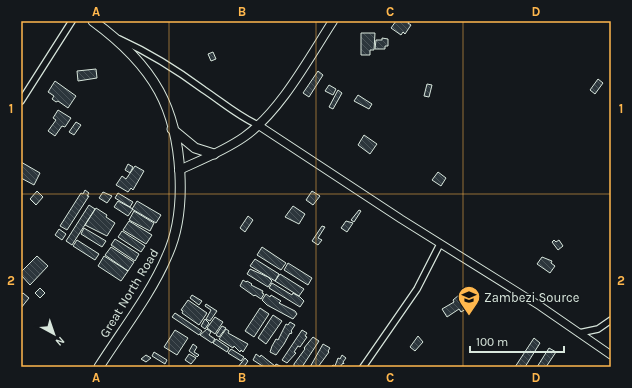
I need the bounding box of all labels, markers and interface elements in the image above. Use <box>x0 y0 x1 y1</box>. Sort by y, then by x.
text: A <box>92 4 100 19</box>
text: B <box>238 4 246 19</box>
text: C <box>386 4 394 19</box>
text: D <box>532 4 541 19</box>
text: 1 <box>9 101 13 116</box>
text: 1 <box>619 101 623 116</box>
street label: Great North Road <box>96 246 162 340</box>
text: 2 <box>7 273 15 288</box>
text: 2 <box>617 273 625 288</box>
school or university icon: Zambezi Source <box>456 284 482 317</box>
place label: Zambezi Source <box>484 290 580 305</box>
north arrow <box>34 314 74 354</box>
scale bar <box>470 328 564 354</box>
text: N <box>53 334 67 349</box>
text: 100 m <box>476 335 508 349</box>
text: A <box>92 370 100 385</box>
text: B <box>238 370 246 385</box>
text: C <box>386 370 394 385</box>
text: D <box>532 370 541 385</box>

